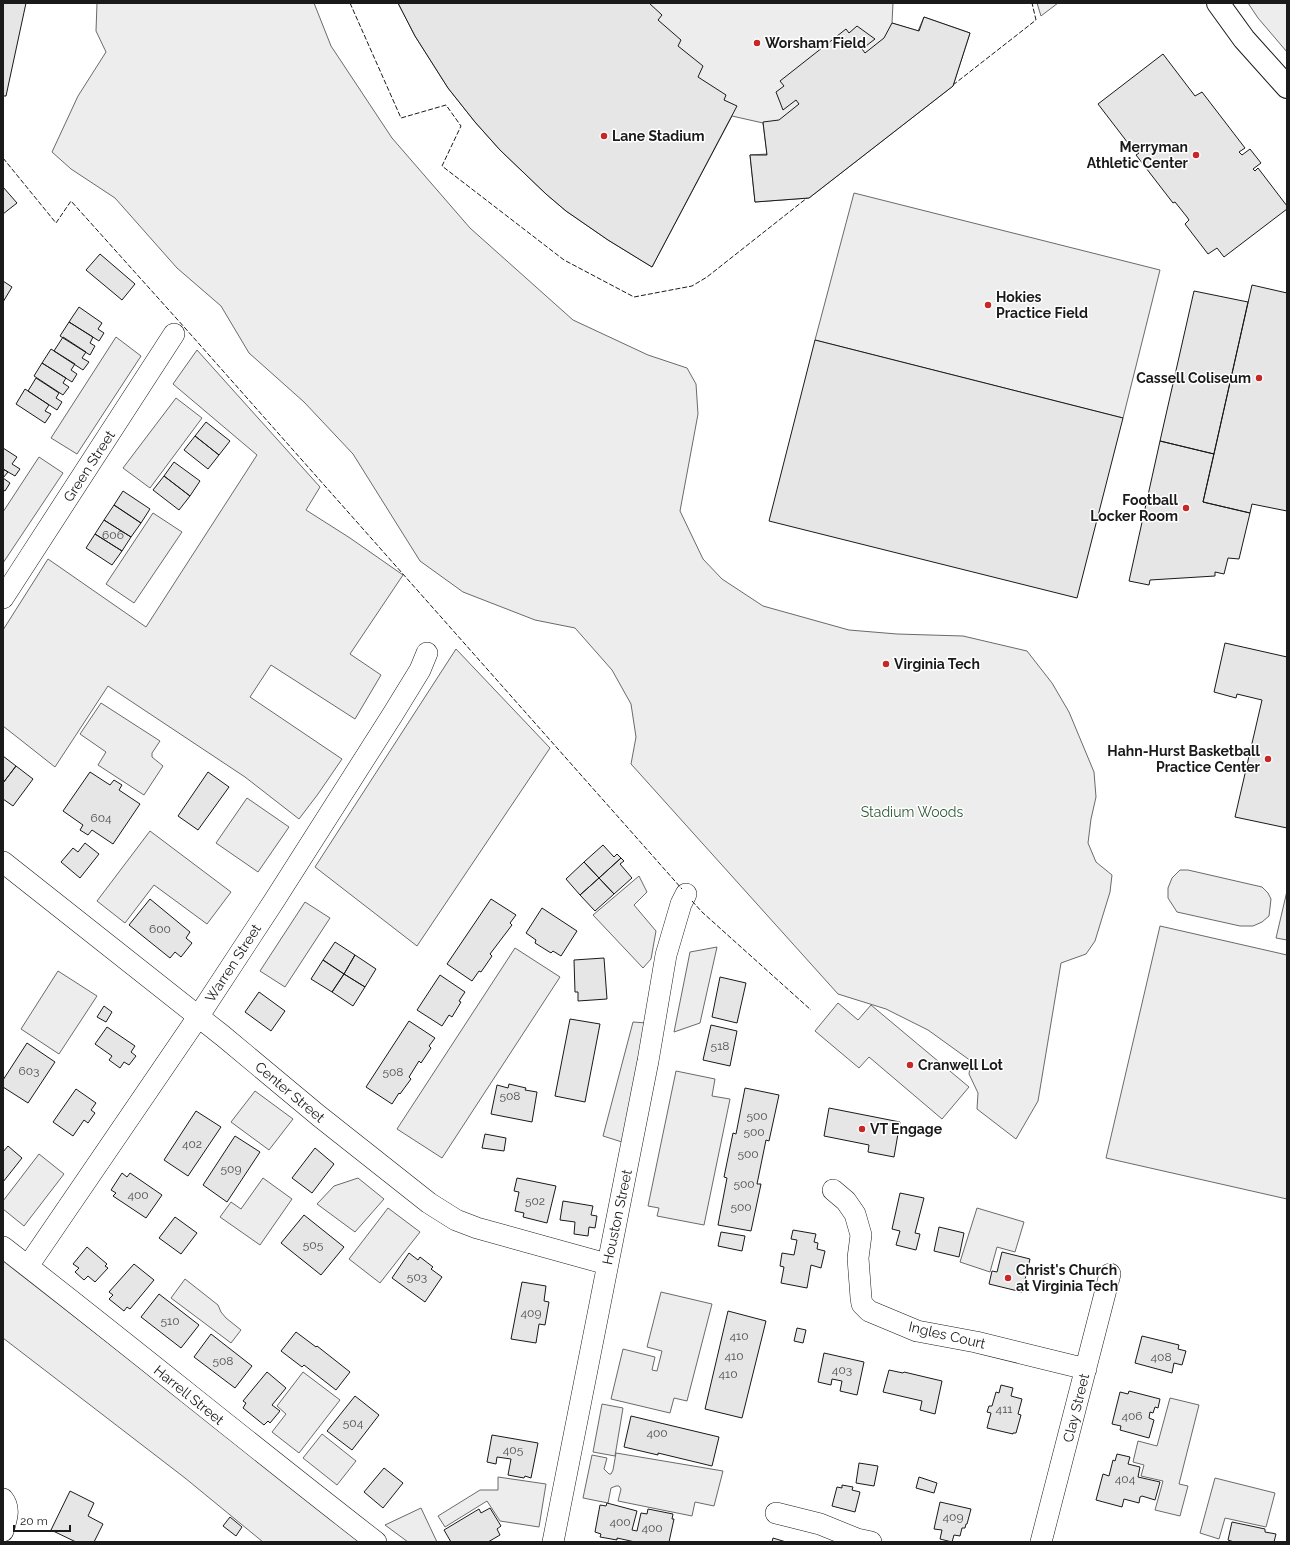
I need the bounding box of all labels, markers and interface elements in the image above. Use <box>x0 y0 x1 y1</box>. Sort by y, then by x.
place label: Worsham Field <box>765 35 866 51</box>
marker: Worsham Field <box>752 38 762 48</box>
place label: Lane Stadium <box>612 128 705 144</box>
marker: Lane Stadium <box>599 131 609 141</box>
place label: Merryman Athletic Center <box>1087 139 1189 171</box>
marker: Merryman Athletic Center <box>1191 150 1201 160</box>
place label: Hokies Practice Field <box>996 289 1088 321</box>
marker: Hokies Practice Field <box>983 300 993 310</box>
place label: Cassell Coliseum <box>1136 370 1251 386</box>
marker: Cassell Coliseum <box>1254 373 1264 383</box>
street label: Green Street <box>60 427 118 505</box>
place label: Football Locker Room <box>1090 492 1179 524</box>
marker: Football Locker Room <box>1181 503 1191 513</box>
house number: 606 <box>102 528 124 542</box>
place label: Virginia Tech <box>894 656 980 672</box>
marker: Virginia Tech <box>881 659 891 669</box>
place label: Hahn-Hurst Basketball Practice Center <box>1107 743 1261 775</box>
marker: Hahn-Hurst Basketball Practice Center <box>1263 754 1273 764</box>
park label: Stadium Woods <box>861 804 964 820</box>
house number: 604 <box>90 811 112 825</box>
street label: Warren Street <box>202 921 264 1005</box>
house number: 600 <box>149 922 171 936</box>
house number: 518 <box>711 1039 729 1053</box>
place label: Cranwell Lot <box>918 1057 1004 1073</box>
street label: Center Street <box>252 1058 328 1126</box>
marker: Cranwell Lot <box>905 1060 915 1070</box>
house number: 603 <box>19 1064 40 1078</box>
house number: 508 <box>382 1065 404 1079</box>
house number: 508 <box>499 1089 521 1103</box>
house number: 500 <box>746 1109 768 1123</box>
place label: VT Engage <box>870 1121 943 1137</box>
marker: VT Engage <box>857 1124 867 1134</box>
house number: 500 <box>743 1125 765 1139</box>
house number: 402 <box>182 1137 202 1151</box>
house number: 500 <box>737 1147 759 1161</box>
house number: 509 <box>221 1162 241 1176</box>
street label: Houston Street <box>599 1168 635 1266</box>
house number: 500 <box>733 1177 755 1191</box>
house number: 400 <box>127 1188 149 1202</box>
house number: 502 <box>525 1194 545 1208</box>
house number: 500 <box>730 1200 752 1214</box>
house number: 505 <box>303 1238 324 1252</box>
place label: Christ's Church at Virginia Tech <box>1016 1262 1118 1294</box>
house number: 503 <box>407 1270 427 1284</box>
marker: Christ's Church at Virginia Tech <box>1003 1273 1013 1283</box>
house number: 409 <box>521 1306 541 1320</box>
house number: 510 <box>160 1314 180 1328</box>
street label: Ingles Court <box>907 1318 987 1352</box>
house number: 410 <box>729 1329 749 1343</box>
house number: 410 <box>724 1349 744 1363</box>
house number: 408 <box>1150 1350 1172 1364</box>
house number: 508 <box>212 1354 234 1368</box>
street label: Harrell Street <box>151 1362 227 1428</box>
house number: 403 <box>832 1363 852 1377</box>
house number: 410 <box>718 1367 738 1381</box>
street label: Clay Street <box>1060 1372 1092 1444</box>
house number: 411 <box>996 1402 1012 1416</box>
house number: 406 <box>1121 1409 1143 1423</box>
house number: 504 <box>343 1416 364 1430</box>
house number: 400 <box>646 1426 668 1440</box>
house number: 405 <box>503 1443 524 1457</box>
house number: 404 <box>1115 1472 1136 1486</box>
scale bar <box>14 1507 70 1533</box>
house number: 409 <box>943 1510 963 1524</box>
text: 20 m <box>20 1514 48 1528</box>
house number: 400 <box>609 1515 631 1529</box>
house number: 400 <box>641 1521 663 1535</box>

